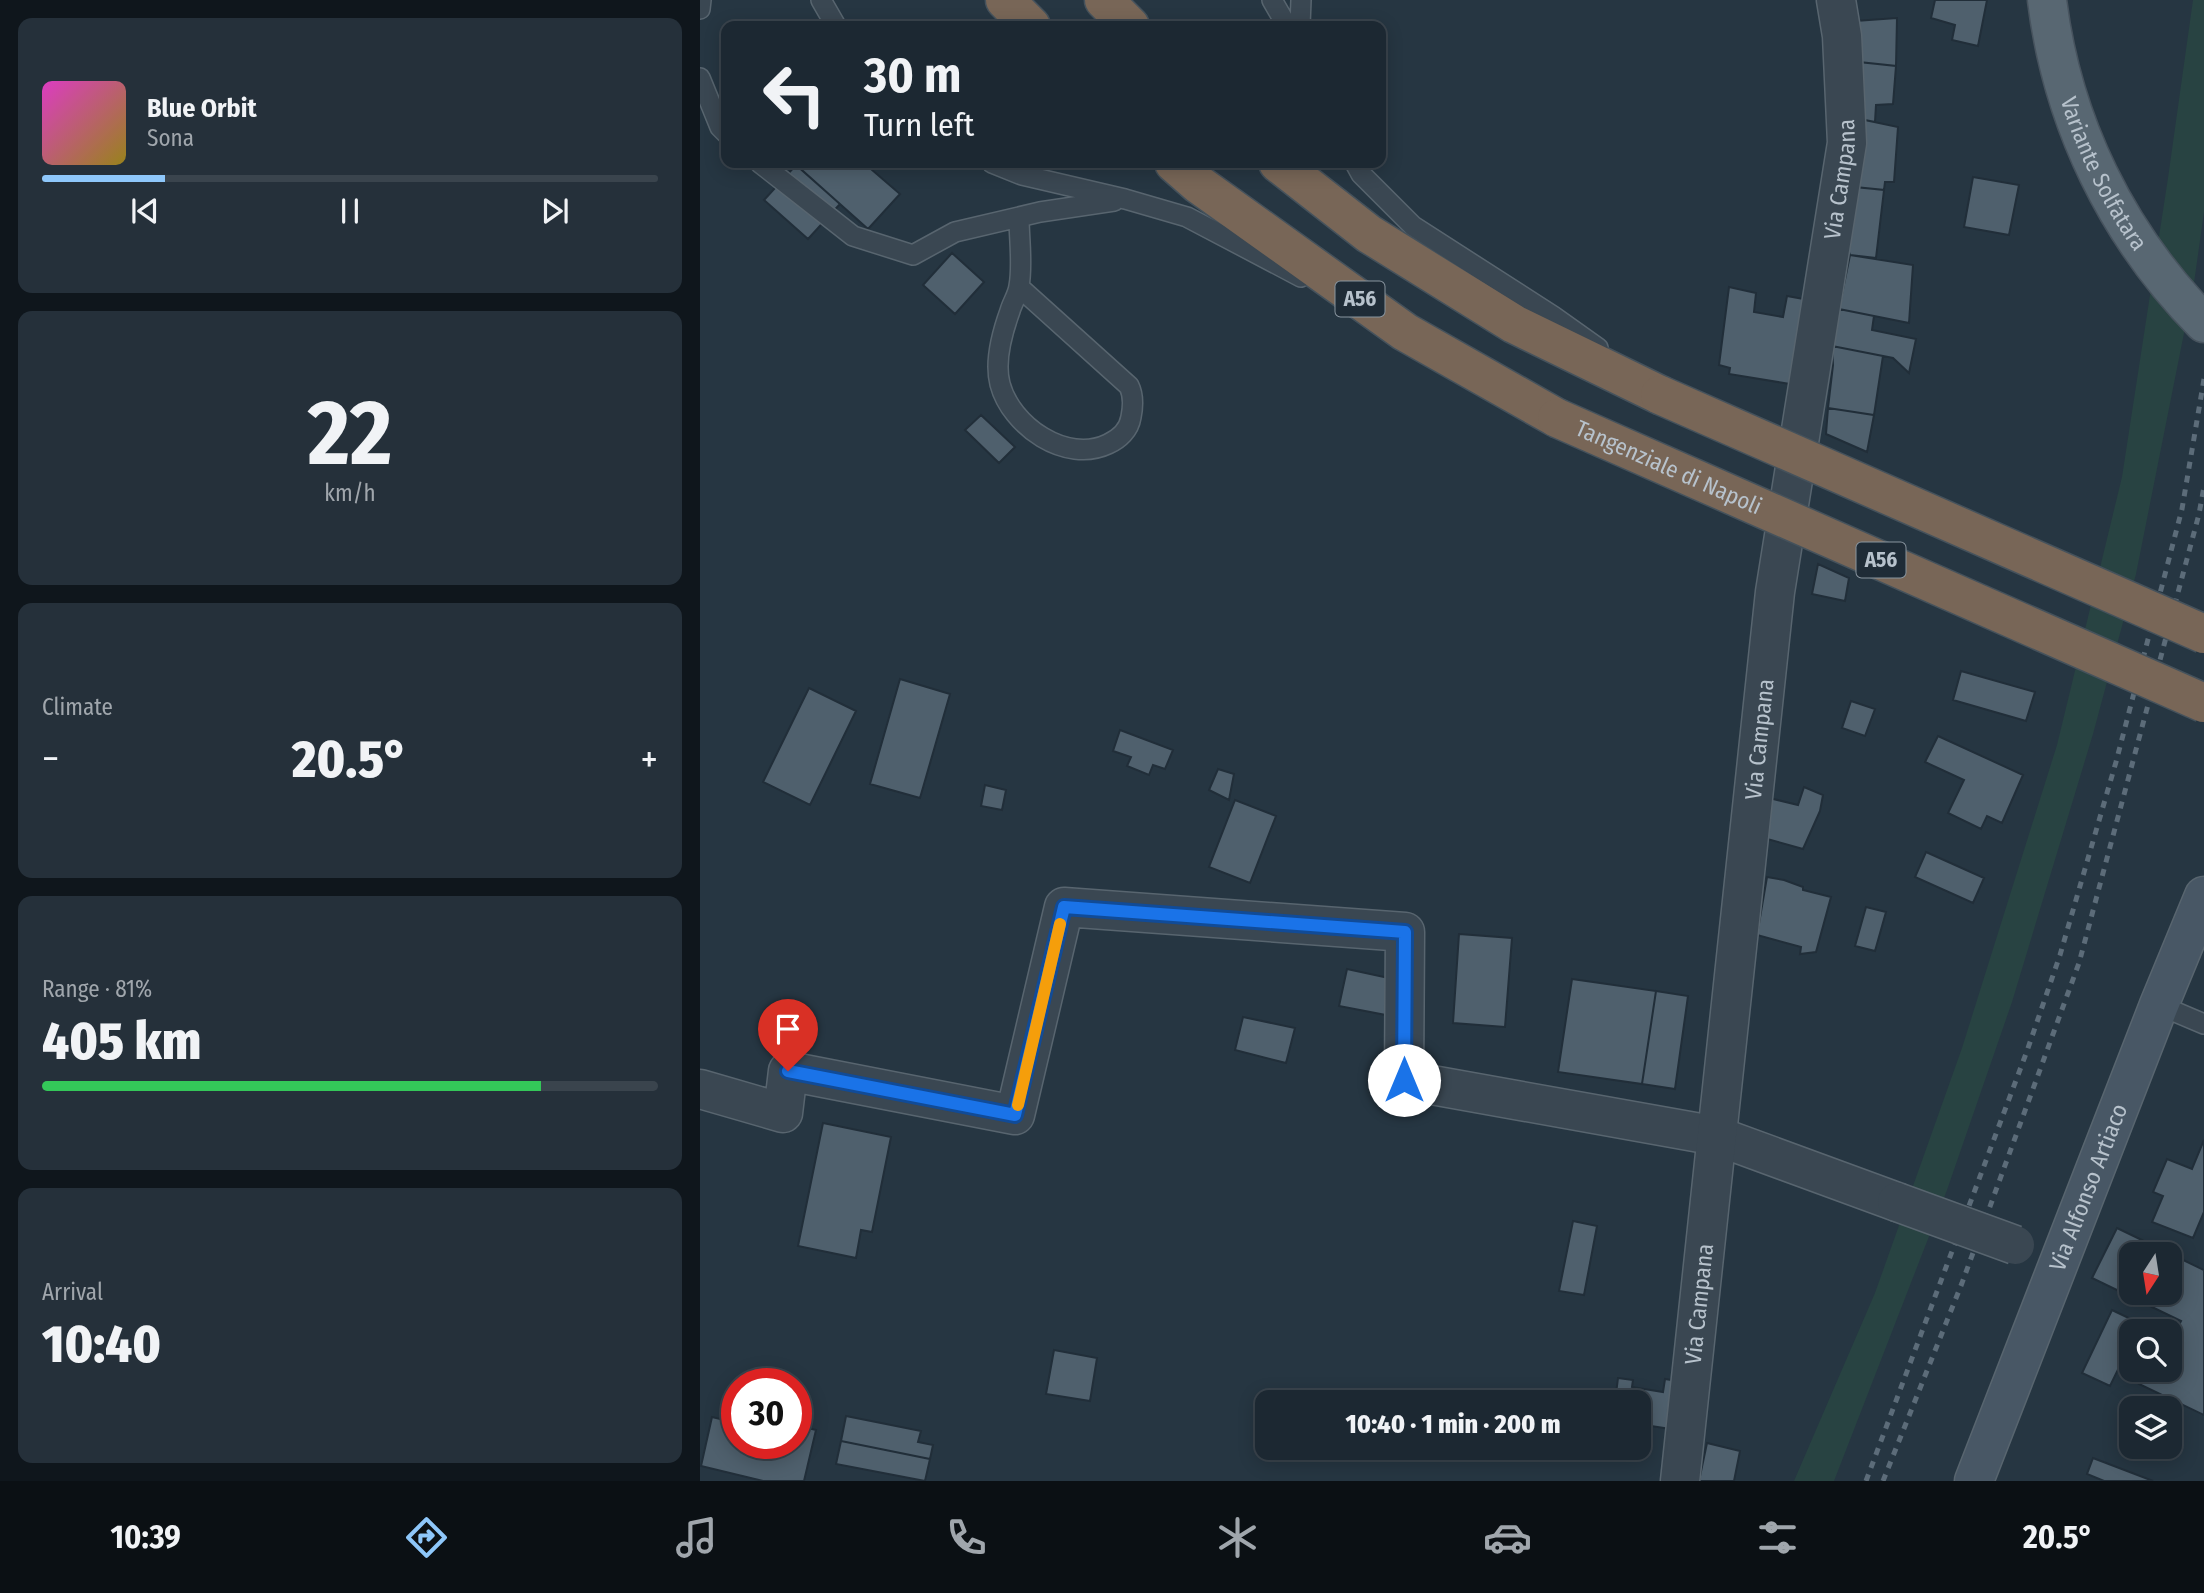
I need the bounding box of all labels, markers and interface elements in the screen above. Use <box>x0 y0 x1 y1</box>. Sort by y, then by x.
text: 30 m <box>864 46 962 105</box>
icon: left <box>749 49 840 140</box>
text: Blue Orbit <box>147 93 257 124</box>
street label: Variante Solfatara <box>2055 93 2153 256</box>
text: Turn left <box>864 106 974 144</box>
street label: Via Campana <box>1818 118 1861 241</box>
text: Sona <box>147 124 194 152</box>
icon: previous <box>126 192 164 230</box>
icon: pause <box>331 192 369 230</box>
icon: next <box>536 192 574 230</box>
road number: A56 <box>1336 282 1384 316</box>
text: 22 <box>308 379 392 488</box>
street label: Tangenziale di Napoli <box>1571 414 1766 520</box>
text: km/h <box>324 479 376 507</box>
road number: A56 <box>1856 542 1906 578</box>
street label: Via Campana <box>1739 677 1780 801</box>
text: Climate <box>42 693 113 721</box>
text: 20.5° <box>292 728 408 791</box>
text: − <box>42 736 59 782</box>
text: + <box>641 736 658 782</box>
text: Range · 81% <box>42 975 152 1003</box>
pin <box>758 999 818 1071</box>
text: 405 km <box>42 1010 201 1073</box>
icon: arrive <box>769 1010 807 1048</box>
position arrow <box>1367 1043 1441 1117</box>
street label: Via Alfonso Artiaco <box>2043 1100 2133 1275</box>
street label: Via Campana <box>1679 1242 1719 1366</box>
north arrow <box>2119 1242 2182 1306</box>
map controls <box>2119 1242 2182 1459</box>
text: Arrival <box>42 1278 103 1306</box>
text: 10:40 <box>42 1313 161 1376</box>
button: search <box>2119 1319 2182 1382</box>
speed limit sign: 30 <box>721 1368 812 1459</box>
button: layers <box>2119 1396 2182 1459</box>
text: 10:40 · 1 min · 200 m <box>1346 1409 1560 1440</box>
icon: directions <box>402 1513 451 1562</box>
icon: music <box>672 1513 721 1562</box>
icon: phone <box>942 1513 991 1562</box>
icon: climate <box>1213 1513 1262 1562</box>
icon: car <box>1483 1513 1532 1562</box>
icon: filters <box>1753 1513 1802 1562</box>
text: 10:39 <box>111 1518 181 1556</box>
text: 20.5° <box>2023 1518 2093 1556</box>

